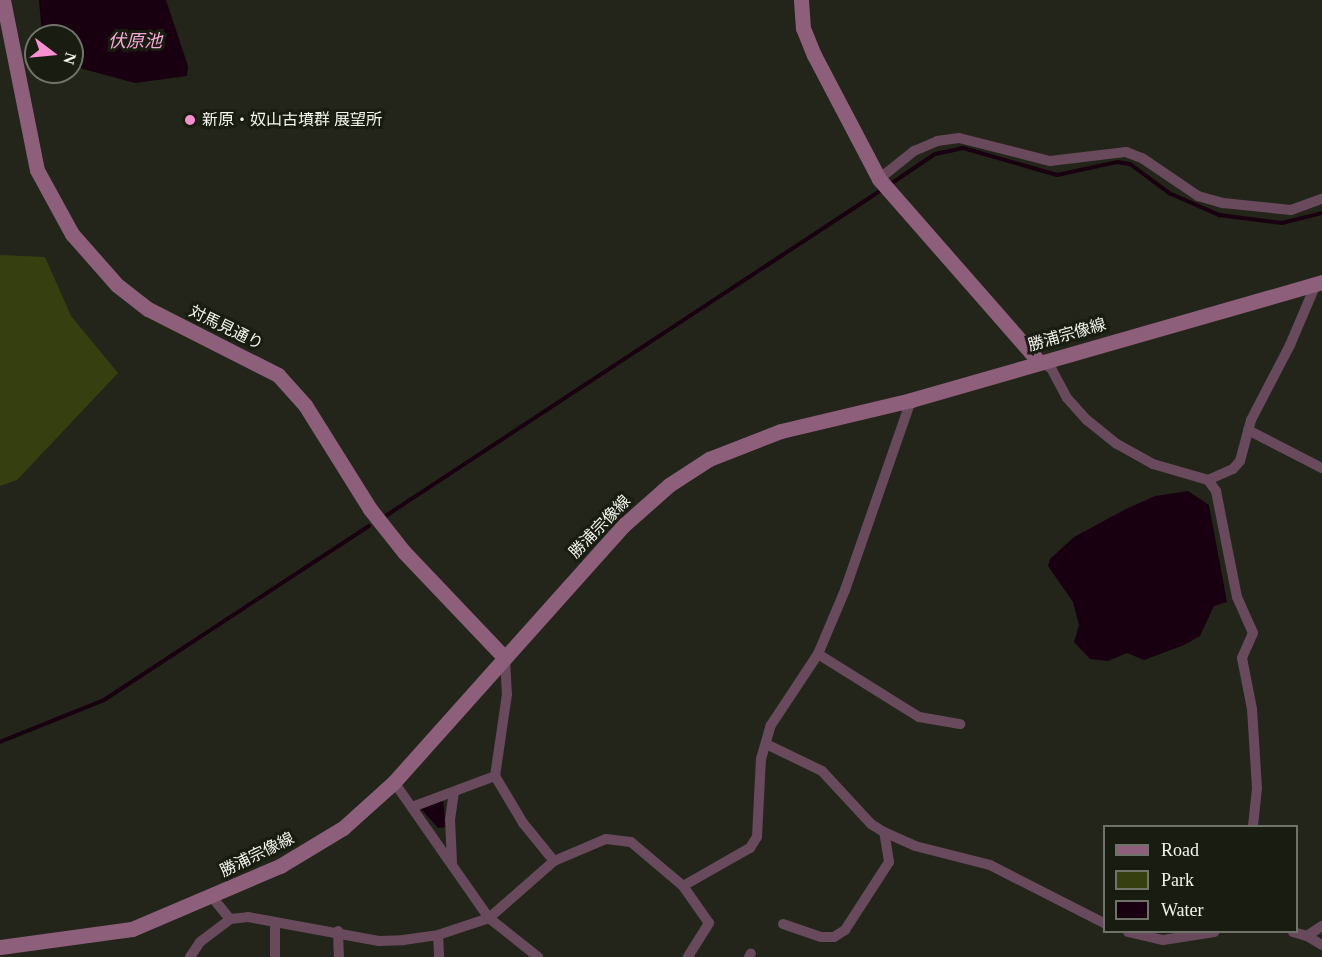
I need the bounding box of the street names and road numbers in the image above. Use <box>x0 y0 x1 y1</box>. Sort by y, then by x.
street label: 対馬見通り <box>186 302 266 354</box>
street label: 勝浦宗像線 <box>1026 315 1108 355</box>
street label: 勝浦宗像線 <box>565 492 635 562</box>
street label: 勝浦宗像線 <box>217 829 297 881</box>

